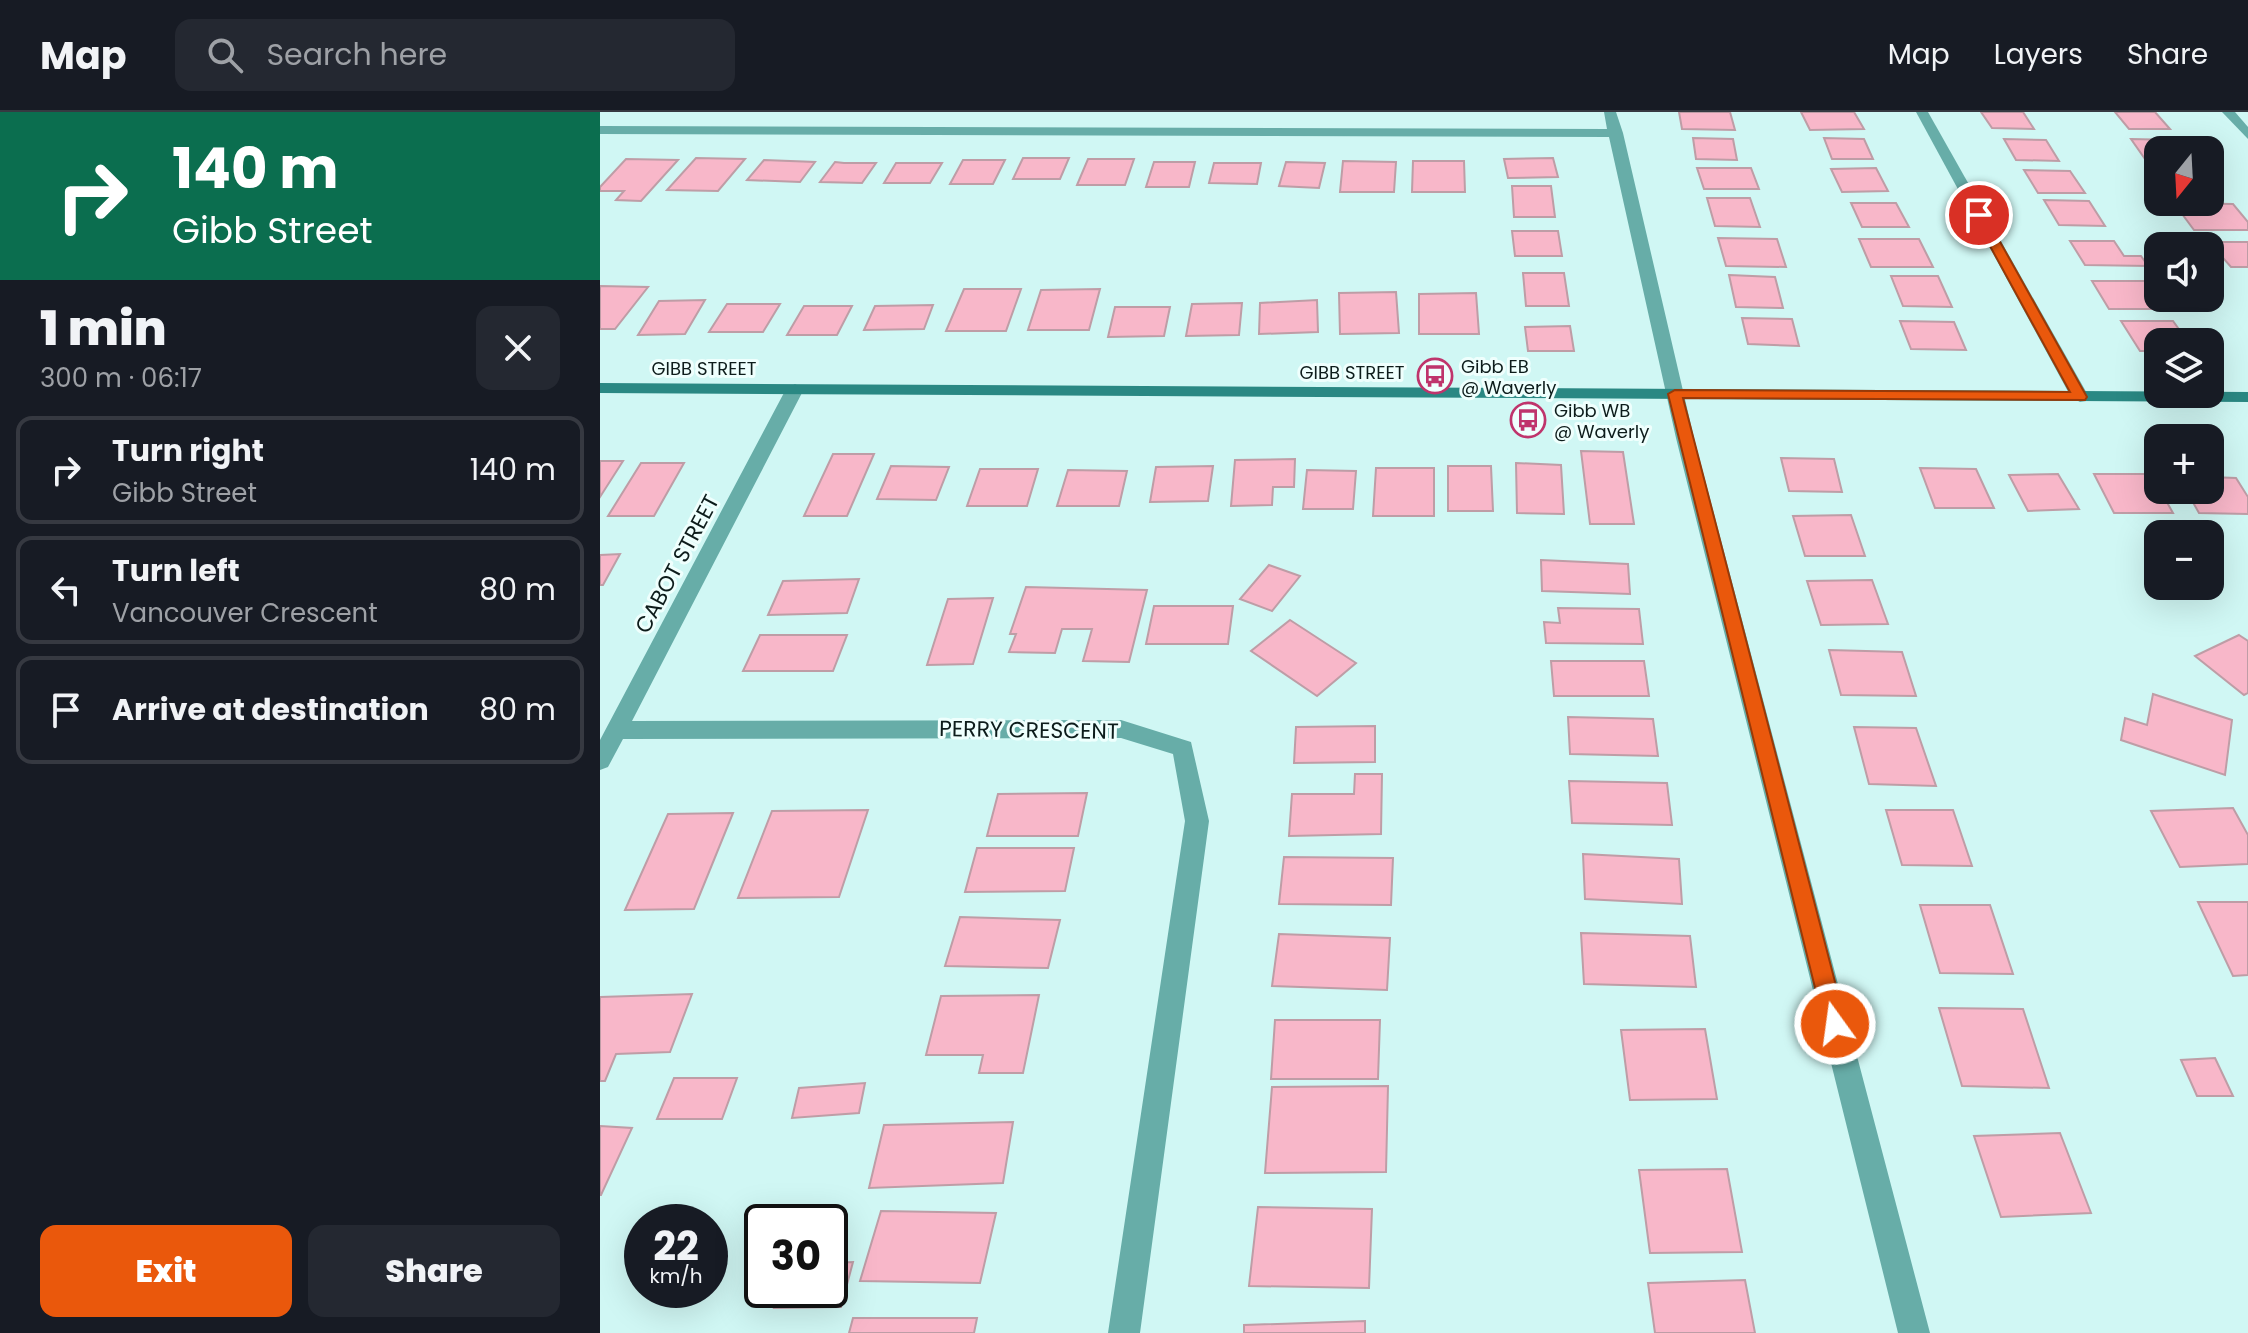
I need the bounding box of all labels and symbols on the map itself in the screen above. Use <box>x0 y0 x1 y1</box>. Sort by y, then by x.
north arrow <box>2144 136 2224 216</box>
pin <box>1945 181 2013 249</box>
place label: Gibb EB @ Waverly <box>1461 354 1556 400</box>
street label: GIBB STREET <box>652 356 757 381</box>
bus stop icon: Gibb EB @ Waverly <box>1416 357 1454 395</box>
street label: GIBB STREET <box>1300 360 1405 385</box>
place label: Gibb WB @ Waverly <box>1554 398 1649 444</box>
bus stop icon: Gibb WB @ Waverly <box>1509 401 1547 439</box>
street label: CABOT STREET <box>627 489 727 639</box>
street label: PERRY CRESCENT <box>939 713 1119 747</box>
position arrow <box>1793 982 1877 1066</box>
speed limit sign: 30 <box>744 1204 848 1308</box>

